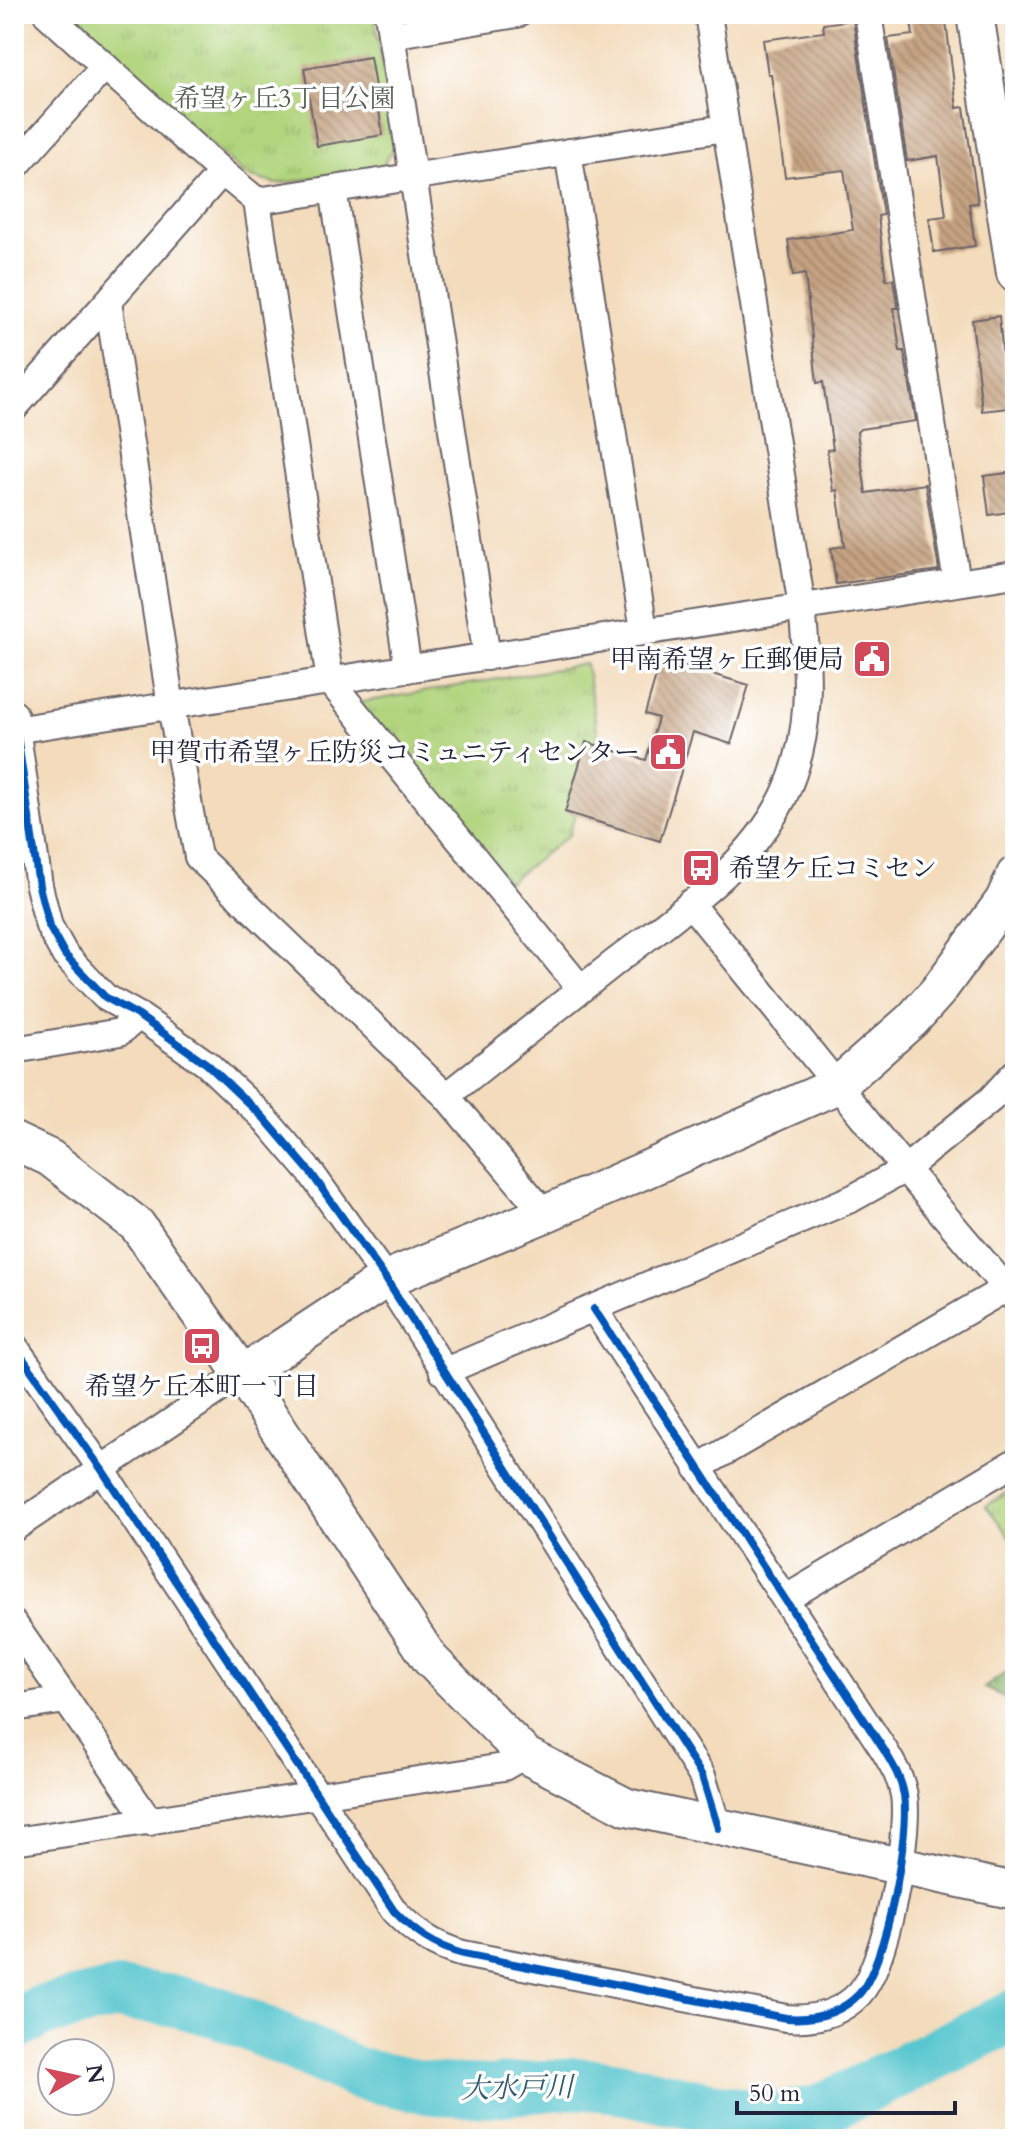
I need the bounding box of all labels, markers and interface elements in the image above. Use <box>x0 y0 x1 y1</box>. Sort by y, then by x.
park label: 希望ヶ丘3丁目公園 <box>174 81 396 116</box>
public building icon: 甲南希望ヶ丘郵便局 <box>851 638 893 680</box>
place label: 甲南希望ヶ丘郵便局 <box>610 642 844 677</box>
public building icon: 甲賀市希望ヶ丘防災コミュニティセンター <box>647 731 689 773</box>
place label: 甲賀市希望ヶ丘防災コミュニティセンター <box>150 735 640 770</box>
bus stop icon: 希望ケ丘コミセン <box>680 847 722 889</box>
place label: 希望ケ丘コミセン <box>729 851 937 886</box>
bus stop icon: 希望ケ丘本町一丁目 <box>181 1325 223 1367</box>
place label: 希望ケ丘本町一丁目 <box>85 1369 319 1404</box>
north arrow <box>36 2037 116 2117</box>
text: N <box>78 2062 111 2086</box>
scale bar <box>737 2065 955 2115</box>
water label: 大水戸川 <box>461 2068 576 2108</box>
text: 50 m <box>749 2077 801 2110</box>

